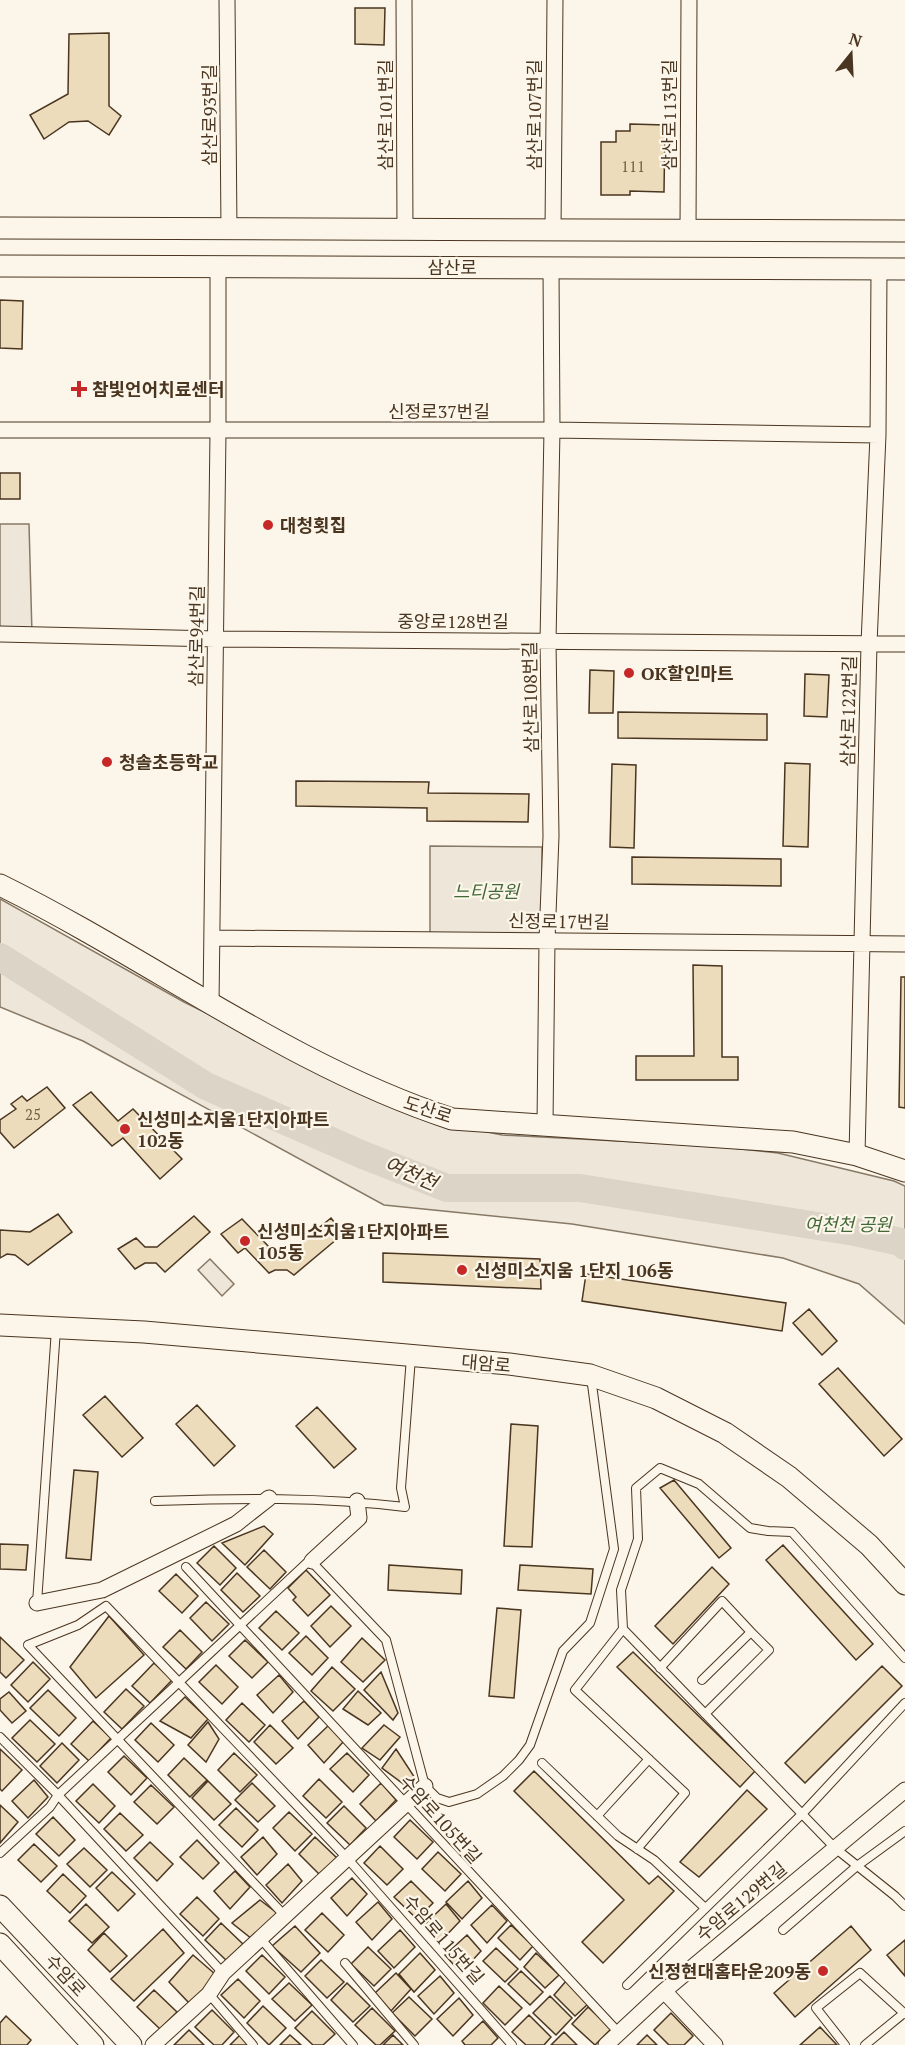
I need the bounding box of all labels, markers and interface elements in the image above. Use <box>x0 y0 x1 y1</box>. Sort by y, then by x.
north arrow <box>821 24 881 84</box>
text: N <box>846 27 865 52</box>
street label: 삼산로101번길 <box>373 59 397 171</box>
street label: 삼산로107번길 <box>522 59 546 171</box>
street label: 삼산로113번길 <box>657 59 681 171</box>
street label: 삼산로93번길 <box>197 64 221 166</box>
house number: 111 <box>621 156 645 176</box>
street label: 삼산로 <box>427 255 477 279</box>
place label: 참빛언어치료센터 <box>92 377 224 401</box>
marker: 참빛언어치료센터 <box>70 380 88 398</box>
street label: 신정로37번길 <box>388 399 490 423</box>
place label: 대청횟집 <box>280 513 346 537</box>
marker: 대청횟집 <box>261 518 275 532</box>
street label: 삼산로94번길 <box>183 585 209 687</box>
street label: 중앙로128번길 <box>397 609 509 633</box>
street label: 삼산로108번길 <box>517 641 543 753</box>
street label: 삼산로122번길 <box>835 655 861 767</box>
place label: OK할인마트 <box>641 661 734 685</box>
marker: OK할인마트 <box>622 666 636 680</box>
place label: 청솔초등학교 <box>119 750 218 774</box>
marker: 청솔초등학교 <box>100 755 114 769</box>
park label: 느티공원 <box>453 879 521 903</box>
street label: 신정로17번길 <box>508 908 610 934</box>
street label: 도산로 <box>401 1090 455 1128</box>
house number: 25 <box>25 1104 41 1124</box>
place label: 신성미소지움1단지아파트 102동 <box>137 1107 329 1152</box>
marker: 신성미소지움1단지아파트 102동 <box>118 1122 132 1136</box>
water label: 여천천 <box>380 1150 444 1197</box>
park label: 여천천 공원 <box>804 1212 893 1236</box>
place label: 신성미소지움1단지아파트 105동 <box>257 1219 449 1264</box>
marker: 신성미소지움1단지아파트 105동 <box>238 1234 252 1248</box>
place label: 신성미소지움 1단지 106동 <box>474 1258 673 1282</box>
marker: 신성미소지움 1단지 106동 <box>455 1263 469 1277</box>
street label: 대암로 <box>460 1349 512 1377</box>
street label: 수암로105번길 <box>395 1770 487 1868</box>
street label: 수암로129번길 <box>691 1856 791 1946</box>
street label: 수암로115번길 <box>398 1889 490 1989</box>
street label: 수암로 <box>40 1949 92 2001</box>
place label: 신정현대홈타운209동 <box>648 1959 811 1983</box>
marker: 신정현대홈타운209동 <box>816 1964 830 1978</box>

